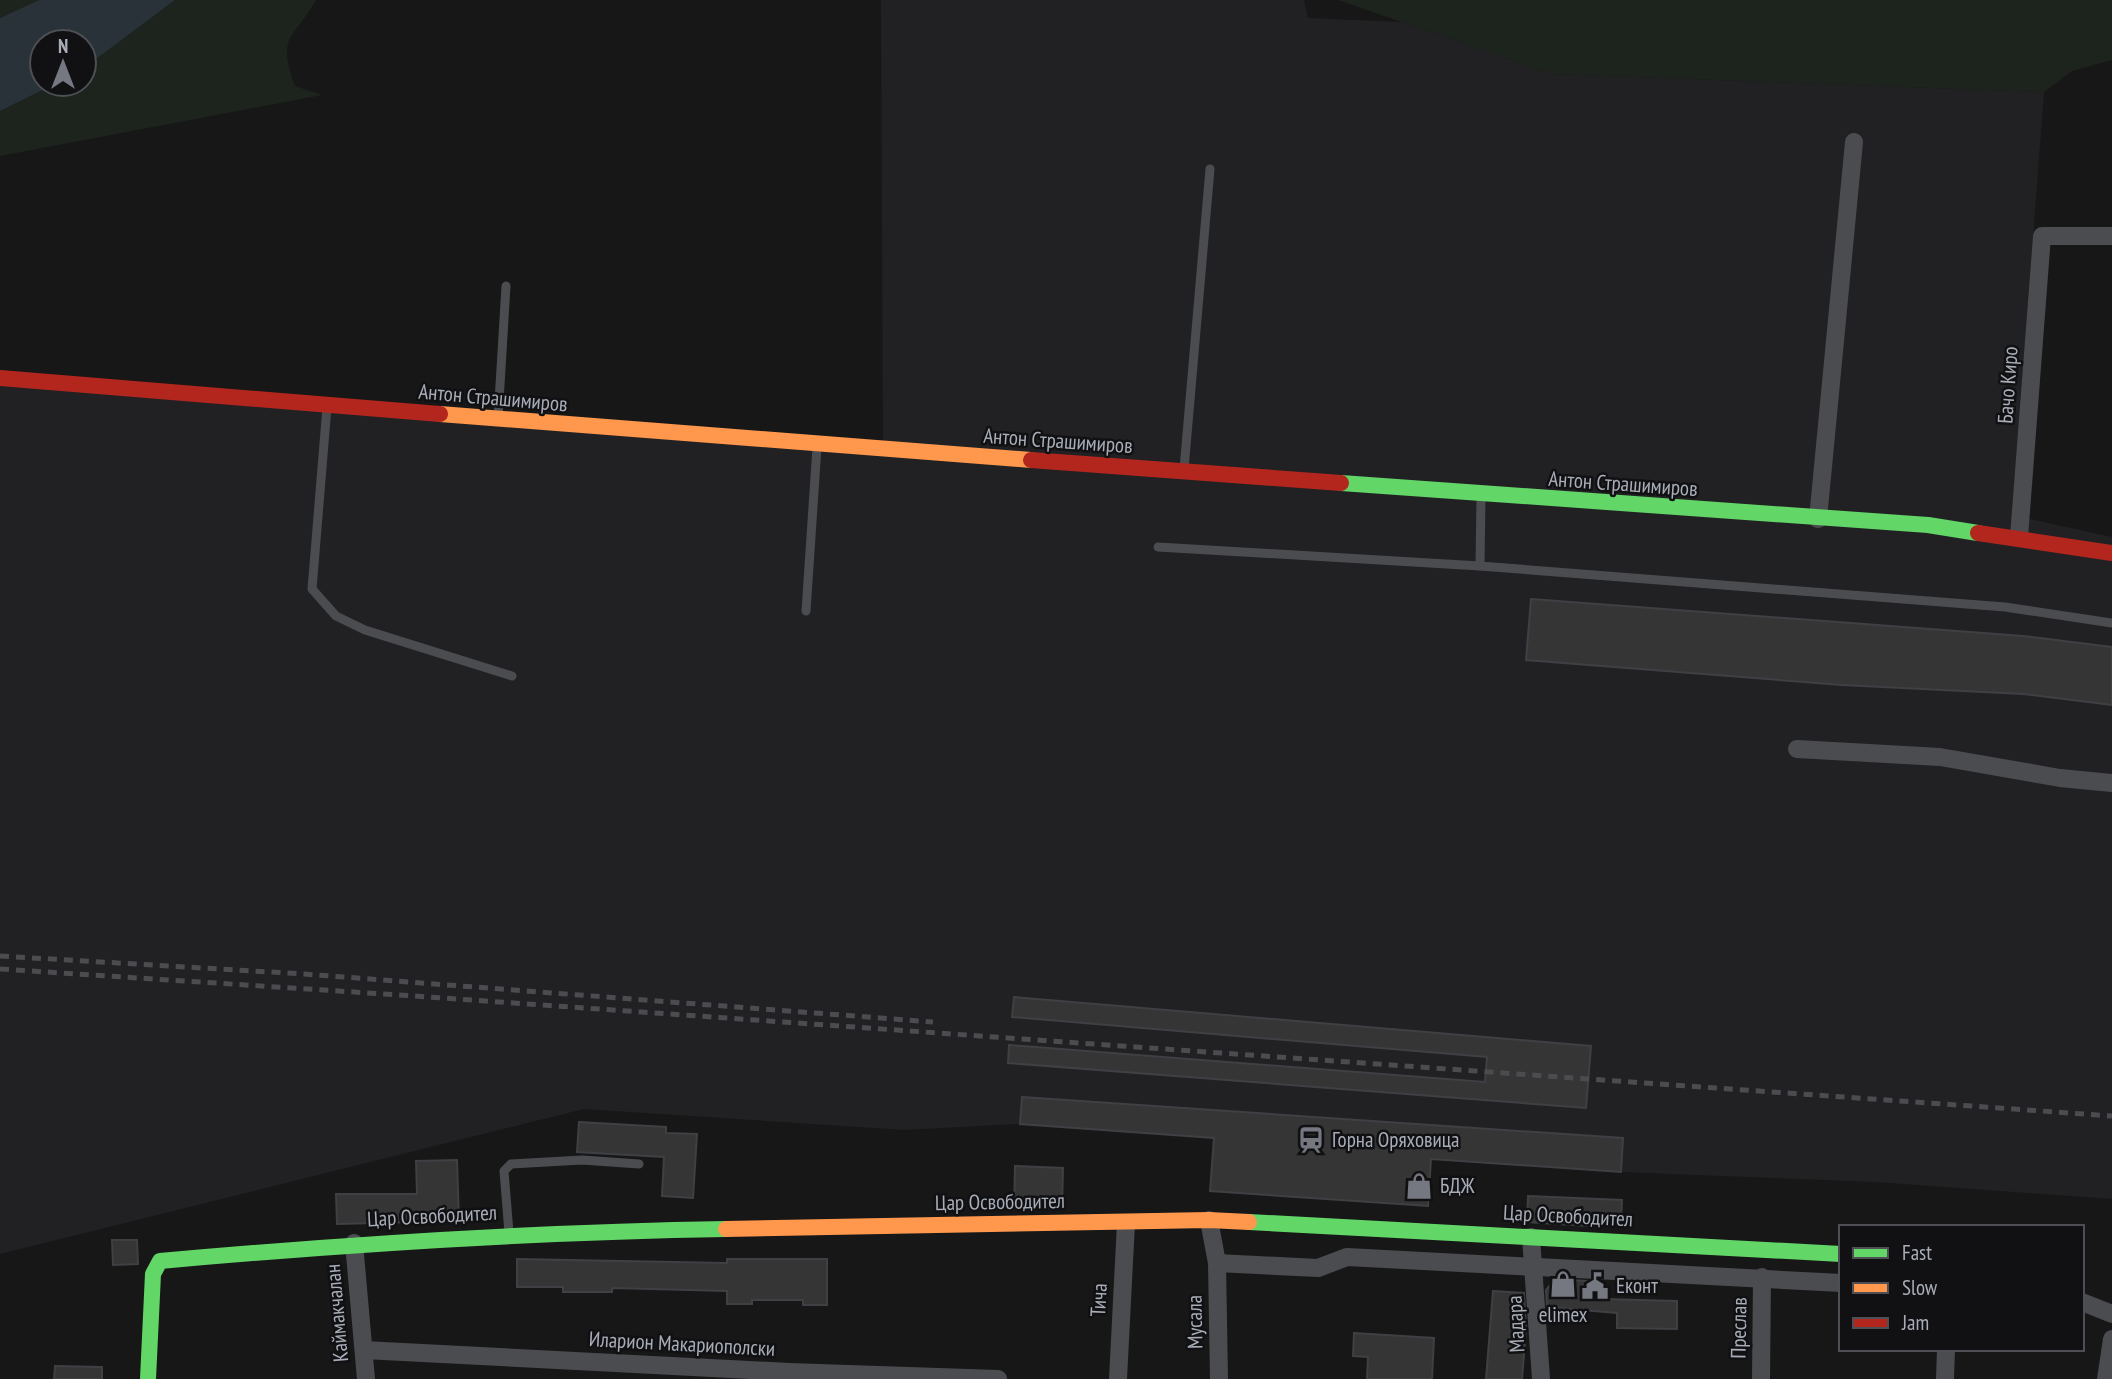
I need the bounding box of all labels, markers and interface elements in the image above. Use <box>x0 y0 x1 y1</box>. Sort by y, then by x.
north arrow <box>28 28 98 98</box>
text: N <box>58 34 68 58</box>
street label: Бачо Киро <box>1991 345 2024 425</box>
street label: Антон Страшимиров <box>417 378 569 417</box>
street label: Антон Страшимиров <box>983 422 1134 459</box>
street label: Антон Страшимиров <box>1548 465 1699 502</box>
station icon: Горна Оряховица <box>1296 1125 1326 1155</box>
place label: Горна Оряховица <box>1332 1126 1459 1153</box>
shop icon: БДЖ <box>1404 1171 1434 1201</box>
place label: БДЖ <box>1440 1172 1475 1199</box>
street label: Цар Освободител <box>935 1187 1065 1216</box>
street label: Цар Освободител <box>366 1199 498 1232</box>
street label: Цар Освободител <box>1502 1199 1634 1232</box>
legend <box>1839 1225 2084 1351</box>
text: Fast <box>1902 1239 1932 1266</box>
street label: Каймакчалан <box>319 1263 354 1363</box>
shop icon: elimex <box>1548 1269 1578 1299</box>
public building icon: Еконт <box>1580 1271 1610 1301</box>
place label: Еконт <box>1616 1272 1658 1299</box>
text: Slow <box>1902 1274 1938 1301</box>
street label: Тича <box>1084 1283 1113 1317</box>
street label: Мусала <box>1181 1295 1208 1349</box>
street label: Мадара <box>1501 1295 1530 1353</box>
street label: Преслав <box>1724 1297 1753 1359</box>
place label: elimex <box>1539 1301 1588 1328</box>
text: Jam <box>1901 1309 1929 1336</box>
street label: Иларион Макариополски <box>588 1325 776 1362</box>

